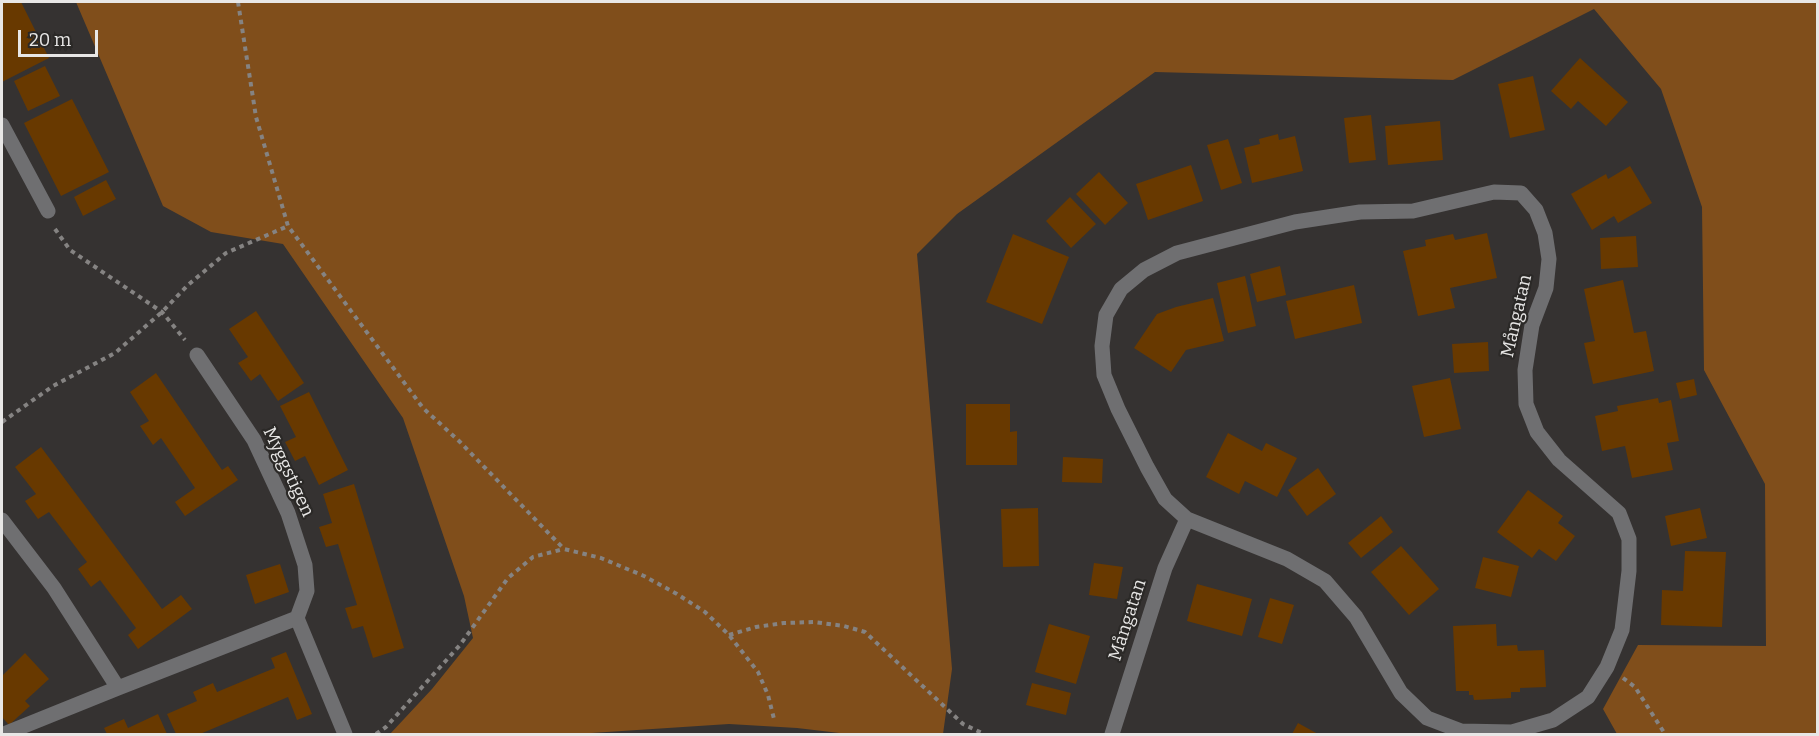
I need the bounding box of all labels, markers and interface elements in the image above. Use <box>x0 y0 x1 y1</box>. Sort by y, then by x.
scale bar <box>21 18 100 56</box>
text: 20 m <box>29 29 71 51</box>
street label: Mångatan <box>1497 273 1537 359</box>
street label: Myggstigen <box>258 424 318 520</box>
street label: Mångatan <box>1105 577 1151 663</box>

